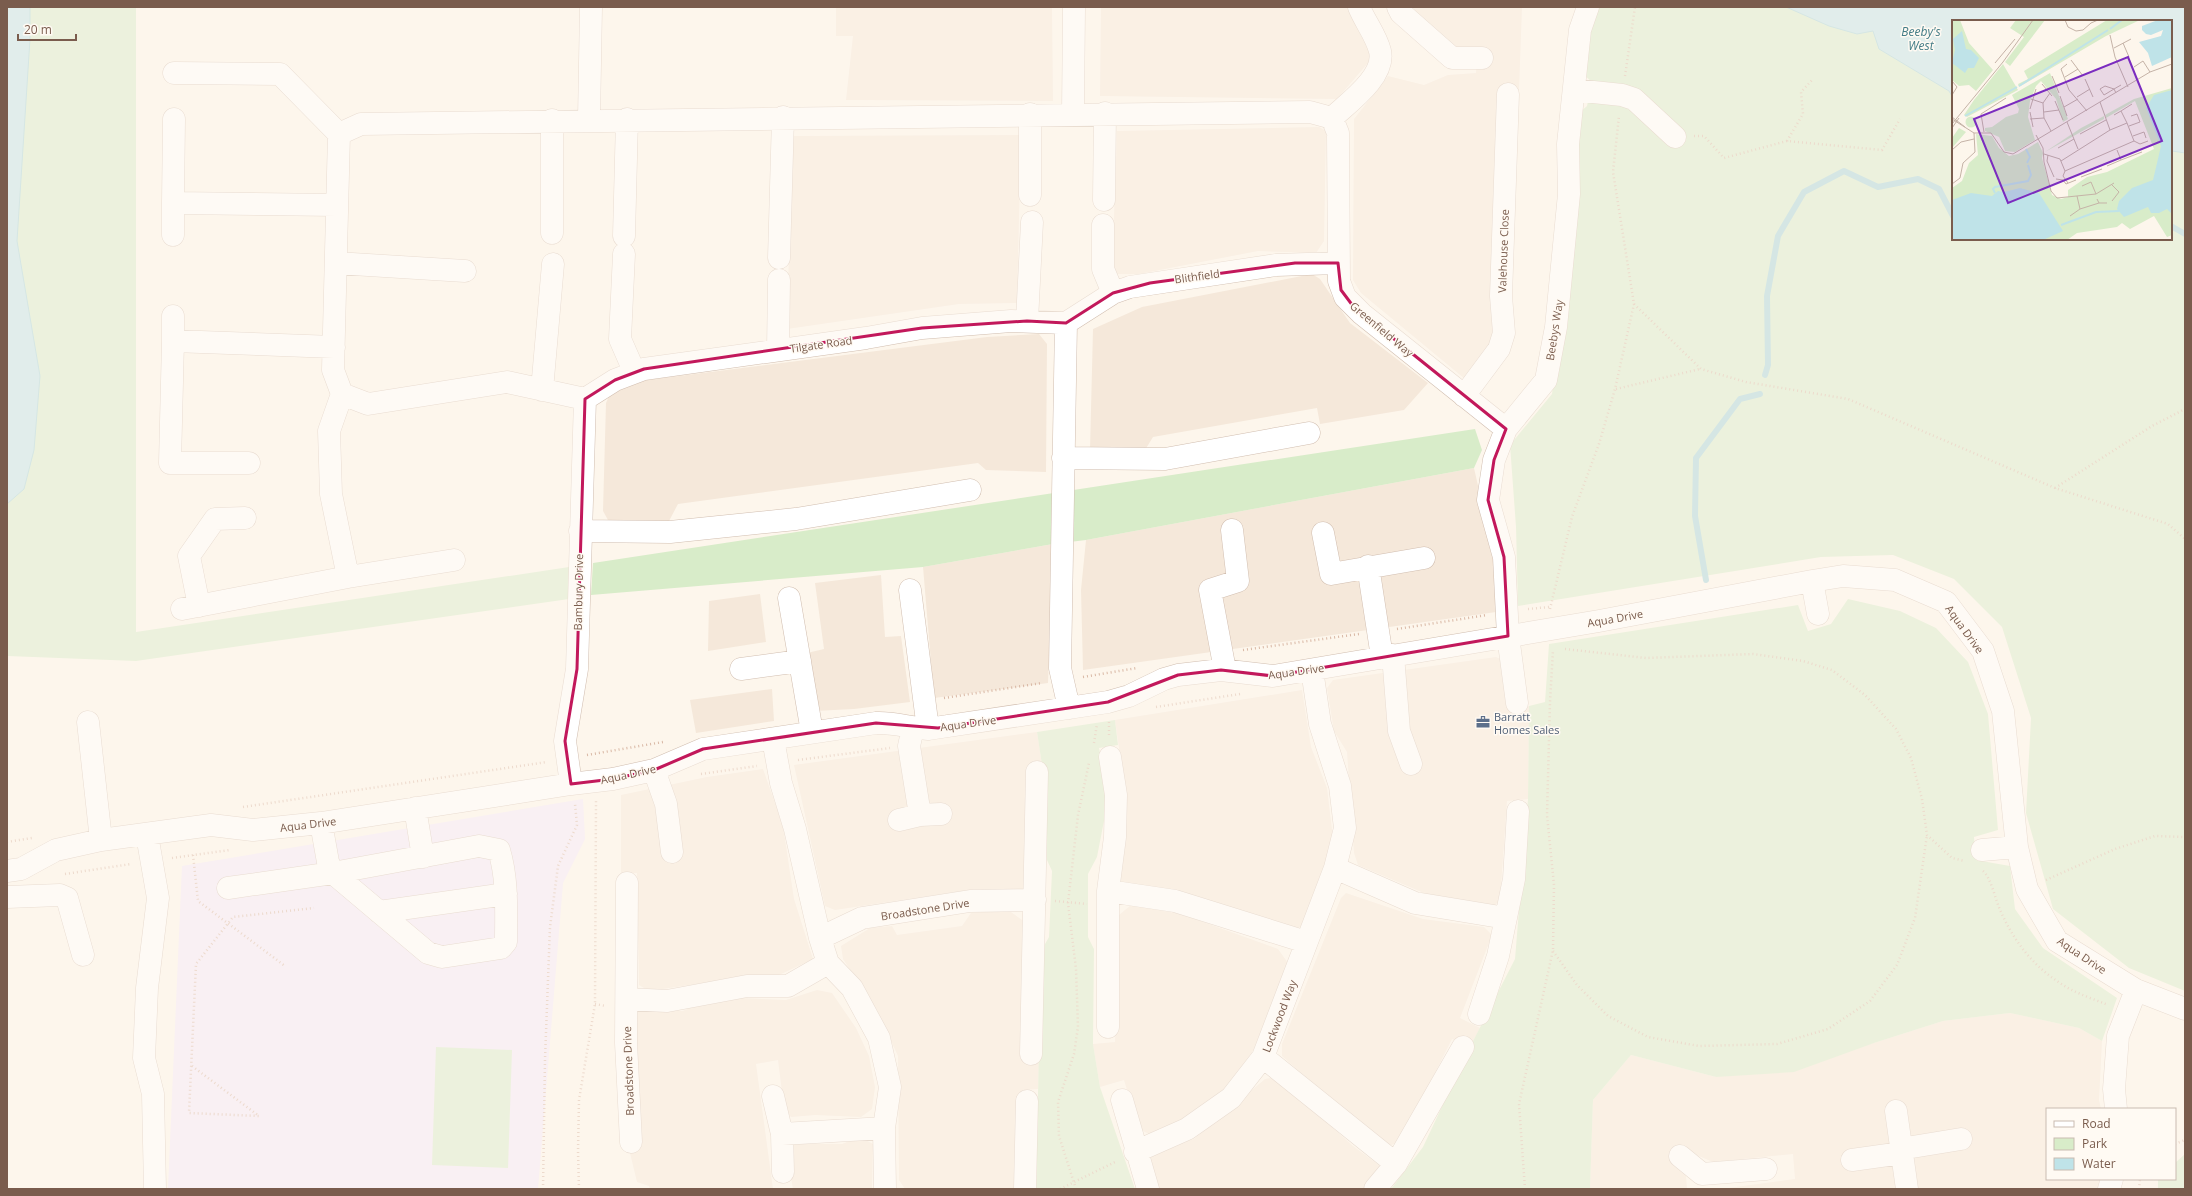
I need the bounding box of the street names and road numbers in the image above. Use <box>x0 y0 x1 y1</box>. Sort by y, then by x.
street label: Valehouse Close <box>1494 209 1512 293</box>
street label: Blithfield <box>1173 265 1221 287</box>
street label: Greenfield Way <box>1347 298 1417 360</box>
street label: Beebys Way <box>1542 298 1566 362</box>
street label: Tilgate Road <box>789 332 853 356</box>
street label: Bambury Drive <box>570 554 586 630</box>
street label: Aqua Drive <box>1942 602 1988 656</box>
street label: Aqua Drive <box>1586 606 1644 630</box>
street label: Aqua Drive <box>1267 660 1325 682</box>
street label: Aqua Drive <box>939 712 997 734</box>
street label: Aqua Drive <box>599 761 657 787</box>
street label: Aqua Drive <box>279 813 337 835</box>
street label: Broadstone Drive <box>880 895 970 923</box>
street label: Aqua Drive <box>2054 933 2110 977</box>
street label: Lockwood Way <box>1258 977 1300 1054</box>
street label: Broadstone Drive <box>619 1026 637 1116</box>

